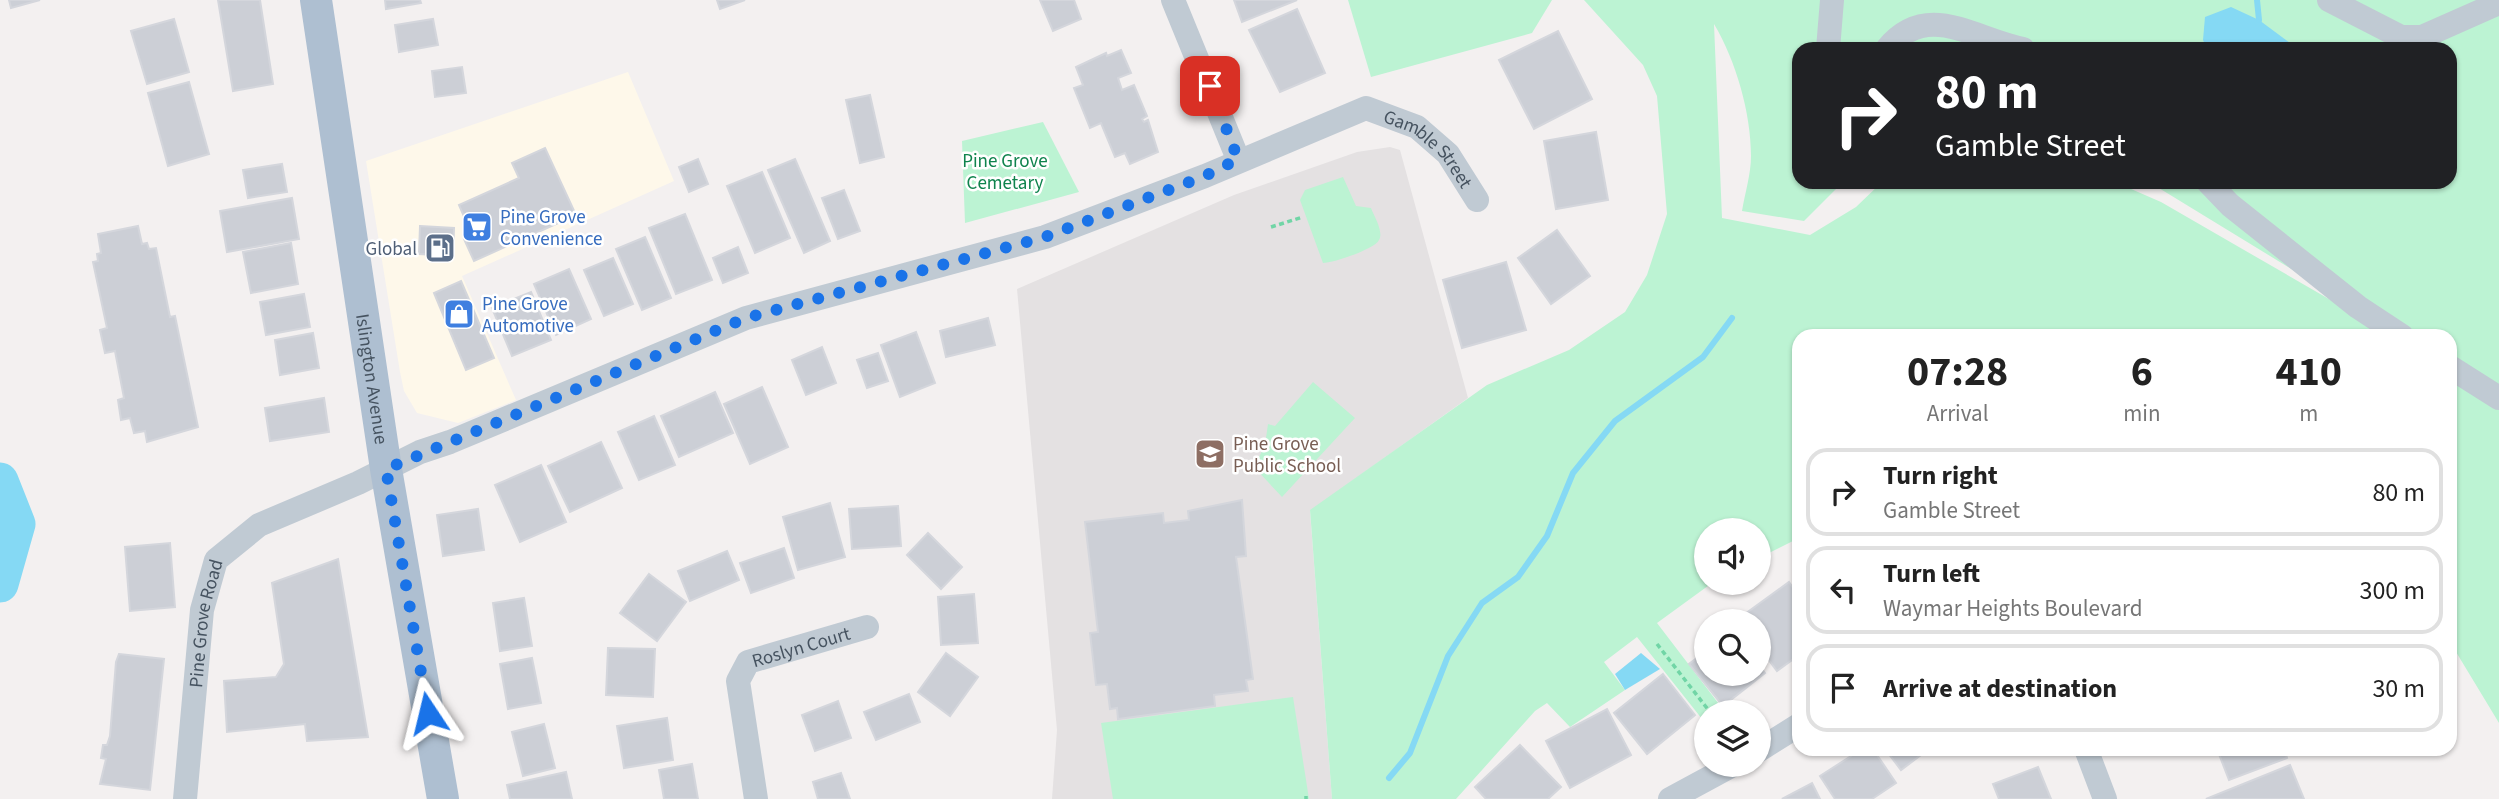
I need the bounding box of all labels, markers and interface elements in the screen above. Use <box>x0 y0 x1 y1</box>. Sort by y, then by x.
pin <box>1180 56 1240 116</box>
text: 80 m <box>1935 58 2039 128</box>
icon: arrive <box>1191 67 1229 105</box>
icon: right <box>1820 70 1911 161</box>
street label: Gamble Street <box>1380 104 1479 194</box>
text: Gamble Street <box>1935 123 2126 169</box>
park label: Pine Grove Cemetary <box>962 148 1048 197</box>
place label: Pine Grove Convenience <box>500 204 602 253</box>
supermarket icon: Pine Grove Convenience <box>460 210 494 244</box>
fuel station icon: Global <box>423 231 457 265</box>
place label: Global <box>365 236 417 263</box>
place label: Pine Grove Automotive <box>482 291 574 340</box>
shop icon: Pine Grove Automotive <box>442 297 476 331</box>
street label: Islington Avenue <box>348 312 394 446</box>
text: 07:28 <box>1907 342 2008 402</box>
text: 6 <box>2131 342 2153 402</box>
text: 410 <box>2275 342 2342 402</box>
text: Arrival <box>1927 397 1989 430</box>
text: min <box>2123 397 2161 430</box>
text: m <box>2299 397 2318 430</box>
place label: Pine Grove Public School <box>1233 431 1341 480</box>
school or university icon: Pine Grove Public School <box>1193 437 1227 471</box>
text: Turn right <box>1883 457 1998 494</box>
icon: right <box>1824 473 1862 511</box>
text: 80 m <box>2372 474 2425 511</box>
text: Gamble Street <box>1883 494 2020 527</box>
map controls <box>1694 518 1771 777</box>
button: sound <box>1694 518 1771 595</box>
text: Turn left <box>1883 555 1980 592</box>
street label: Pine Grove Road <box>183 556 231 689</box>
icon: left <box>1824 571 1862 609</box>
text: 300 m <box>2359 572 2425 609</box>
text: Waymar Heights Boulevard <box>1883 592 2143 625</box>
button: search <box>1694 609 1771 686</box>
street label: Roslyn Court <box>749 620 854 675</box>
icon: arrive <box>1824 669 1862 707</box>
text: Arrive at destination <box>1883 670 2117 707</box>
text: 30 m <box>2372 670 2425 707</box>
position arrow <box>391 676 465 750</box>
button: layers <box>1694 700 1771 777</box>

